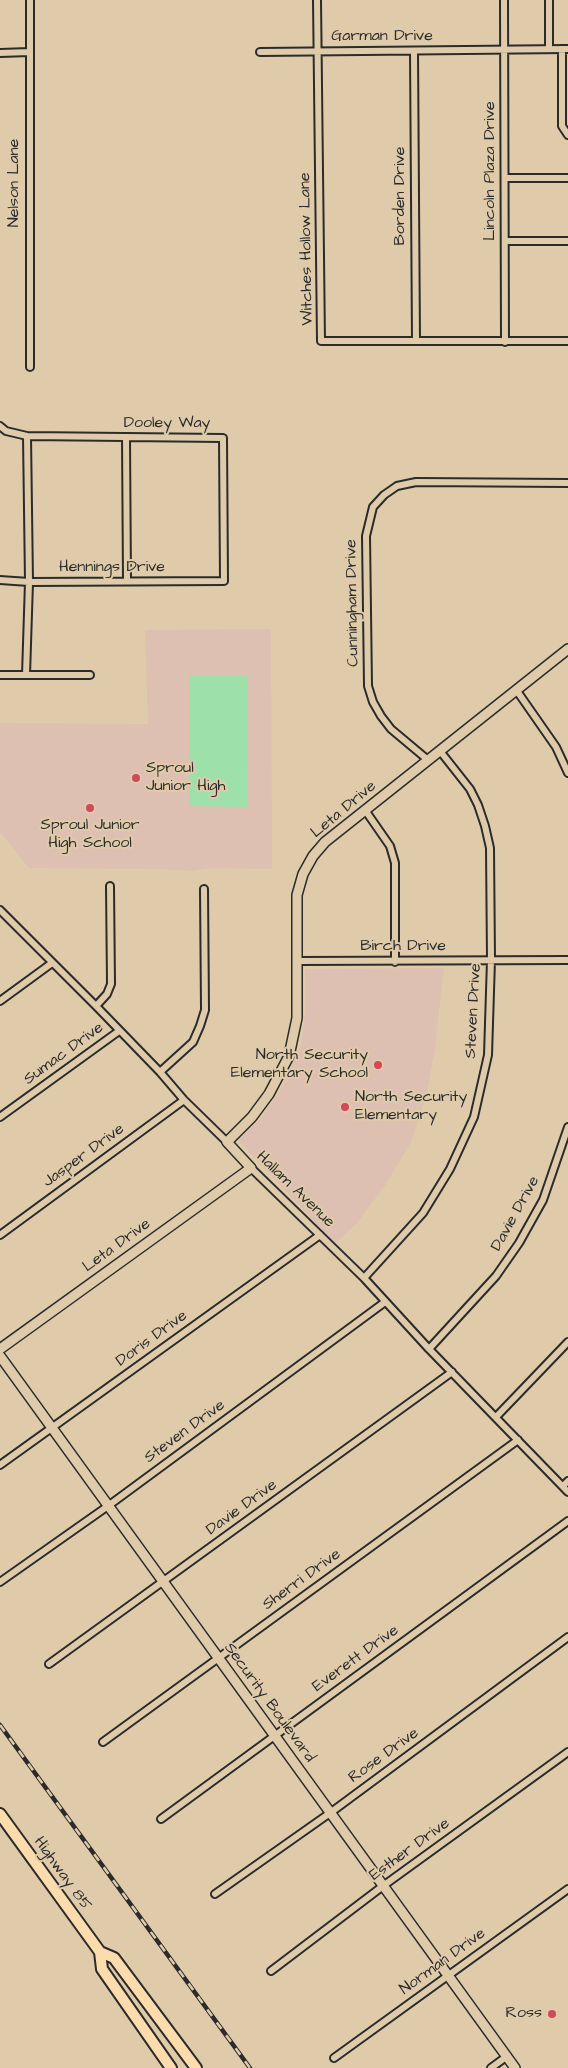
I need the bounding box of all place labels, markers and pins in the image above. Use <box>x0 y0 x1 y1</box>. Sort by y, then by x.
place label: Sproul Junior High <box>146 759 226 797</box>
marker: Sproul Junior High <box>130 772 142 784</box>
marker: Sproul Junior High School <box>84 802 96 814</box>
place label: Sproul Junior High School <box>41 816 139 854</box>
place label: North Security Elementary School <box>231 1046 368 1084</box>
marker: North Security Elementary School <box>372 1059 384 1071</box>
place label: North Security Elementary <box>355 1088 467 1126</box>
marker: North Security Elementary <box>339 1101 351 1113</box>
place label: Ross <box>506 2004 542 2024</box>
marker: Ross <box>546 2008 558 2020</box>

